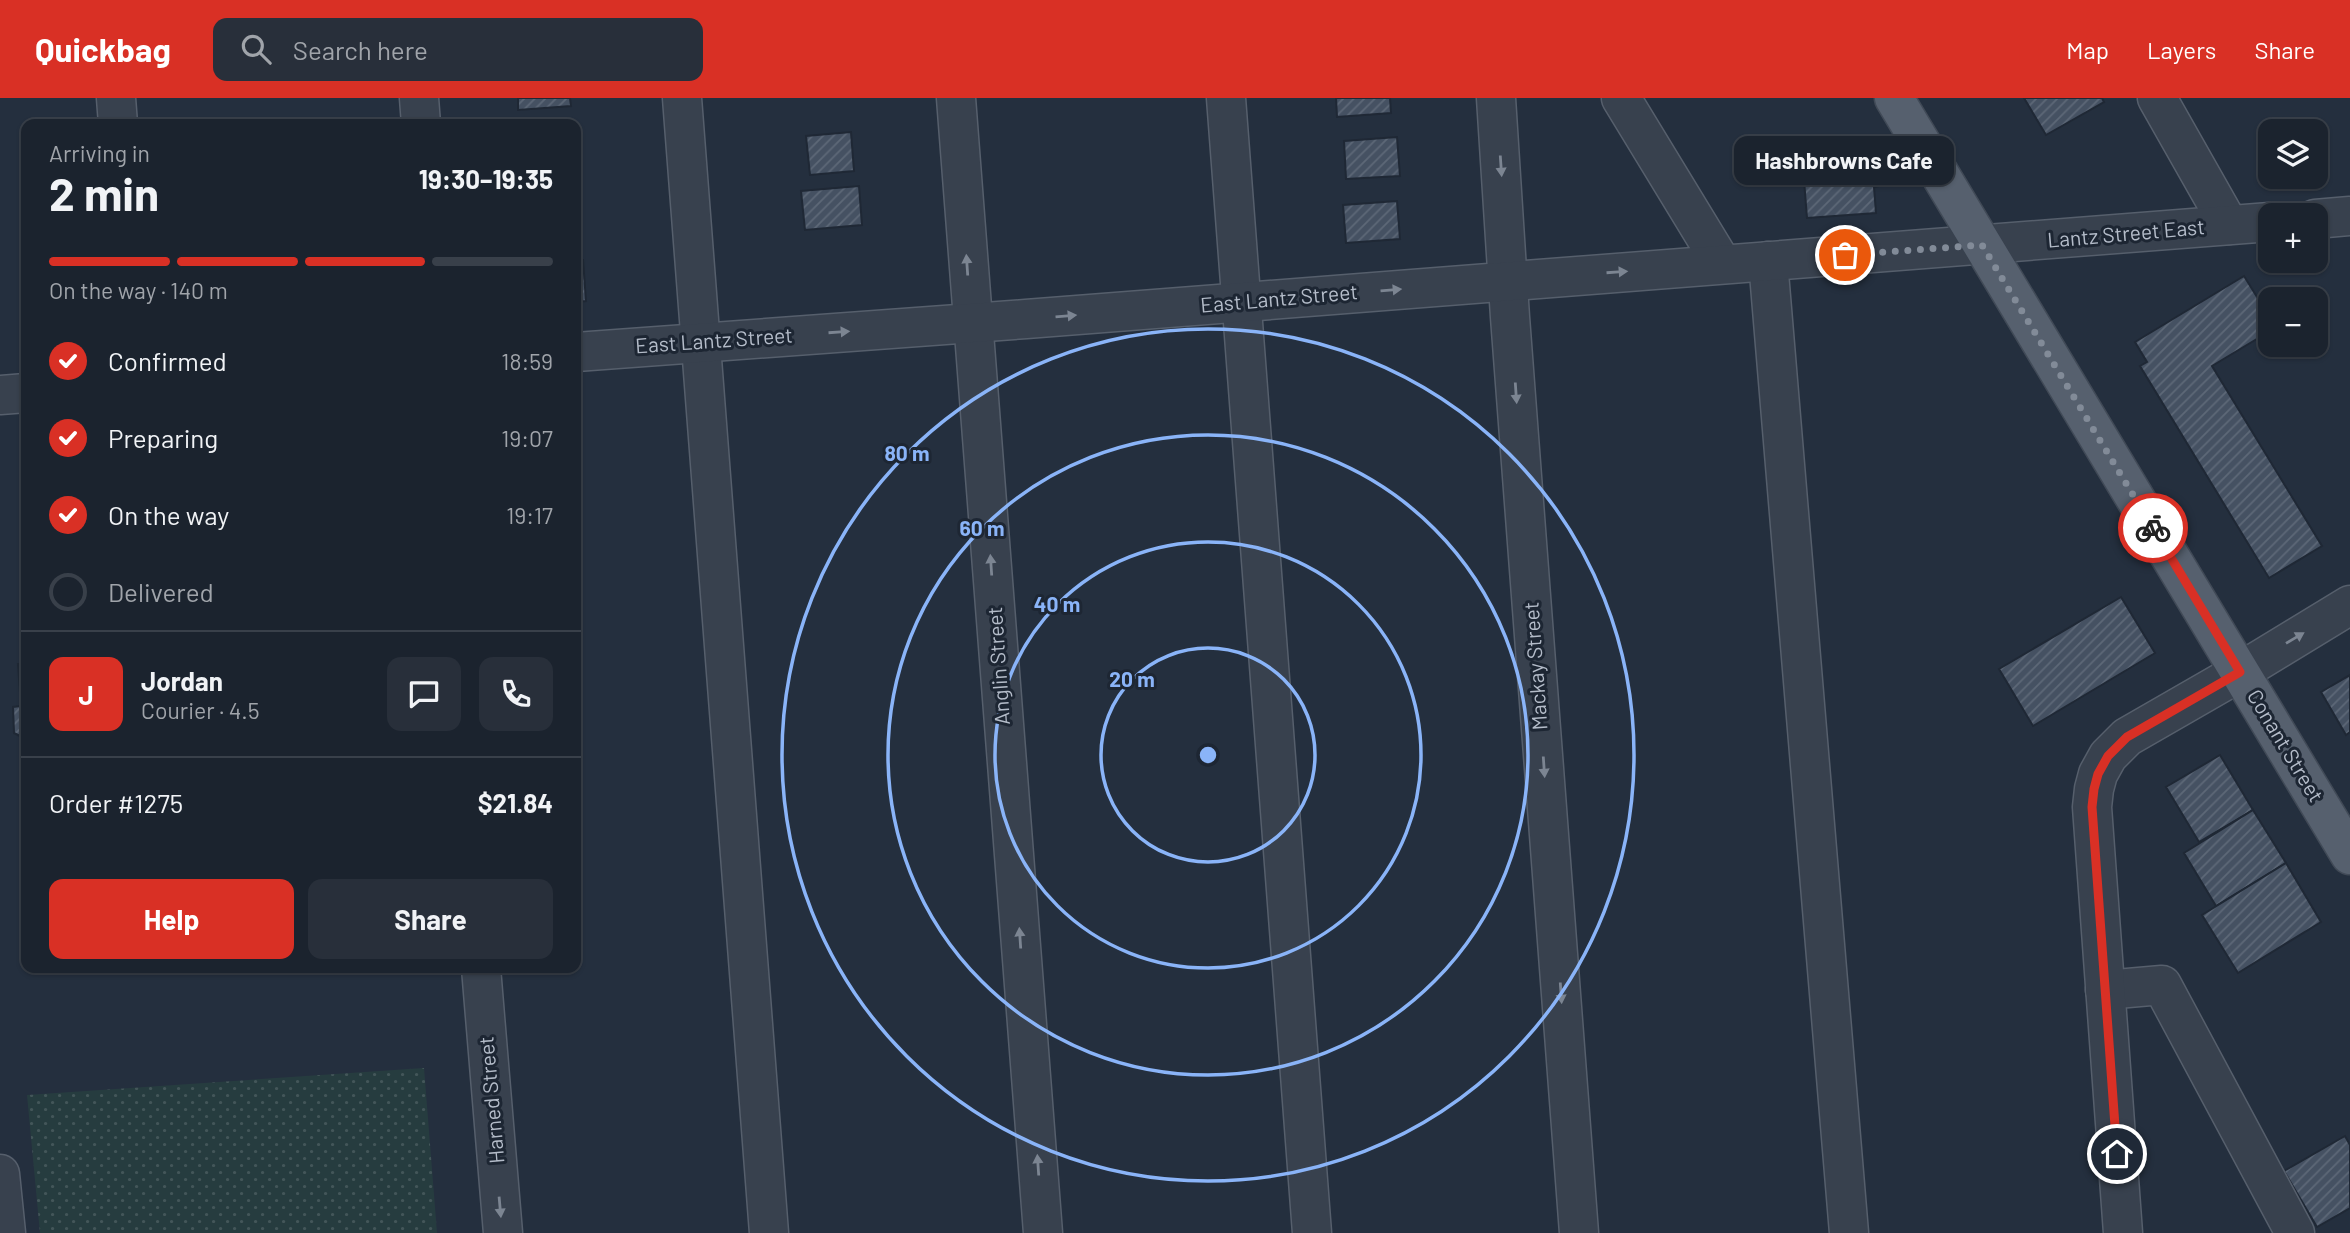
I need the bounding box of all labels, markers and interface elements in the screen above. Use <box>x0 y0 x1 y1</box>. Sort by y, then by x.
search box <box>213 18 703 81</box>
text: Quickbag <box>35 29 171 69</box>
icon: search <box>237 30 275 68</box>
text: Search here <box>293 34 428 65</box>
text: Map <box>2066 35 2109 64</box>
text: Layers <box>2147 35 2216 64</box>
text: Share <box>2254 35 2315 64</box>
map controls <box>2258 119 2328 357</box>
button: layers <box>2258 119 2328 189</box>
callout: Hashbrowns Cafe <box>1735 136 1955 185</box>
text: Arriving in <box>49 139 150 167</box>
text: Hashbrowns Cafe <box>1755 146 1933 174</box>
one-way arrow <box>1495 155 1506 177</box>
text: 19:30–19:35 <box>419 163 553 194</box>
text: 2 min <box>49 165 159 220</box>
button: + <box>2258 203 2328 273</box>
street label: Lantz Street East <box>2046 213 2206 252</box>
pin <box>1815 225 1875 285</box>
icon: bag <box>1826 236 1864 274</box>
one-way arrow <box>962 253 973 275</box>
one-way arrow <box>1607 266 1629 277</box>
text: On the way · 140 m <box>49 276 228 304</box>
street label: East Lantz Street <box>1199 278 1359 317</box>
one-way arrow <box>1380 284 1402 295</box>
button: − <box>2258 287 2328 357</box>
one-way arrow <box>1055 310 1077 321</box>
street label: East Lantz Street <box>634 322 794 357</box>
one-way arrow <box>828 326 850 337</box>
icon: check <box>49 342 87 380</box>
text: Confirmed <box>108 345 227 376</box>
text: 18:59 <box>501 347 553 375</box>
one-way arrow <box>1511 382 1522 404</box>
icon: check <box>49 419 87 457</box>
text: Preparing <box>108 422 218 453</box>
text: 19:07 <box>501 424 553 452</box>
text: 80 m <box>884 440 930 465</box>
courier <box>2118 493 2188 563</box>
icon: check <box>49 496 87 534</box>
text: On the way <box>108 499 229 530</box>
text: 19:17 <box>506 501 553 529</box>
icon: bike <box>2134 509 2172 547</box>
text: 60 m <box>960 515 1004 540</box>
one-way arrow <box>985 554 996 576</box>
text: Delivered <box>108 576 214 607</box>
text: 40 m <box>1034 591 1080 616</box>
street label: Mackay Street <box>1518 601 1551 731</box>
street label: Anglin Street <box>981 606 1014 726</box>
one-way arrow <box>2286 632 2305 645</box>
button: chat <box>387 657 461 731</box>
button: phone <box>479 657 553 731</box>
text: Jordan <box>141 665 223 696</box>
text: 20 m <box>1109 666 1155 691</box>
text: J <box>78 679 94 710</box>
street label: Conant Street <box>2243 684 2330 806</box>
text: Courier · 4.5 <box>141 696 260 724</box>
centre of rings <box>1196 743 1220 767</box>
one-way arrow <box>1539 756 1550 778</box>
text: Order #1275 <box>49 787 183 818</box>
text: $21.84 <box>478 787 553 818</box>
button: Help <box>49 879 294 959</box>
button: Share <box>308 879 553 959</box>
one-way arrow <box>1014 927 1025 949</box>
one-way arrow <box>1556 983 1567 1005</box>
street label: Harned Street <box>472 1036 509 1165</box>
pin <box>2087 1124 2147 1184</box>
icon: home <box>2098 1135 2136 1173</box>
one-way arrow <box>1032 1154 1043 1176</box>
one-way arrow <box>495 1196 506 1218</box>

